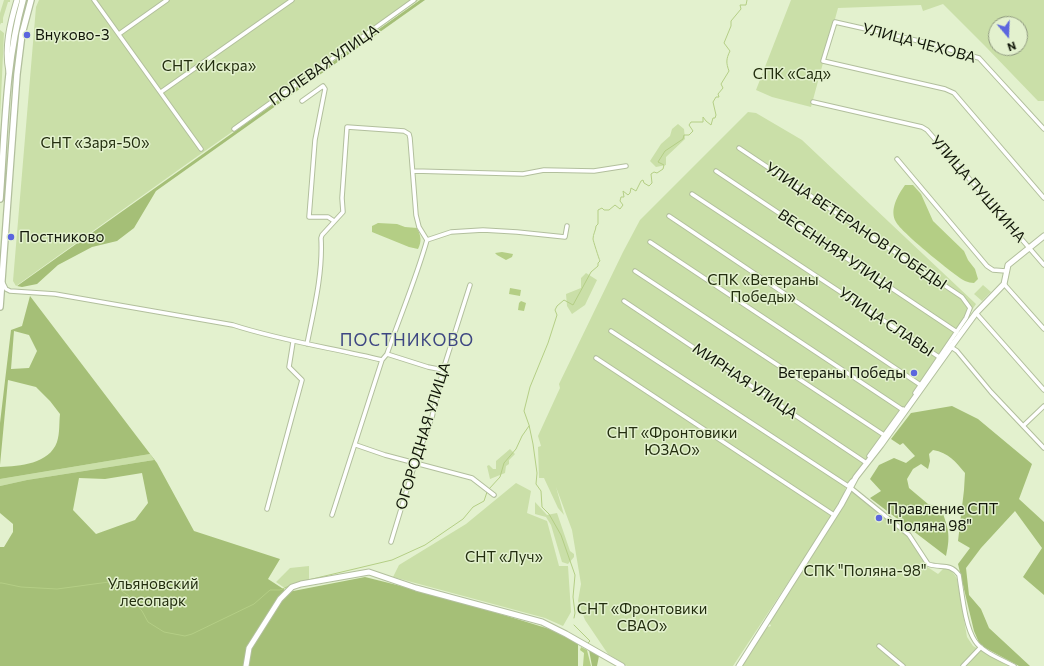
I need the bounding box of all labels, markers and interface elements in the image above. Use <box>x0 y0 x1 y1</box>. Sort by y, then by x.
north arrow <box>988 16 1028 56</box>
street label: УЛИЦА ЧЕХОВА <box>860 19 978 67</box>
street label: ПОЛЕВАЯ УЛИЦА <box>266 21 382 109</box>
place label: Внуково-3 <box>35 26 109 44</box>
marker: Внуково-3 <box>22 30 32 40</box>
text: N <box>1006 39 1018 54</box>
park label: СНТ «Искра» <box>162 57 256 75</box>
park label: СПК «Сад» <box>753 65 831 83</box>
street label: УЛИЦА ПУШКИНА <box>927 132 1029 246</box>
park label: СНТ «Заря-50» <box>41 134 149 152</box>
street label: УЛИЦА ВЕТЕРАНОВ ПОБЕДЫ <box>762 158 950 294</box>
street label: ВЕСЕННЯЯ УЛИЦА <box>774 205 898 297</box>
place label: Постниково <box>19 228 104 246</box>
marker: Постниково <box>6 232 16 242</box>
park label: СПК «Ветераны Победы» <box>707 271 819 306</box>
street label: УЛИЦА СЛАВЫ <box>835 284 937 360</box>
district label: ПОСТНИКОВО <box>340 330 474 350</box>
street label: МИРНАЯ УЛИЦА <box>689 339 801 423</box>
street label: ОГОРОДНАЯ УЛИЦА <box>392 360 454 512</box>
place label: Ветераны Победы <box>778 364 906 382</box>
marker: Ветераны Победы <box>909 368 919 378</box>
park label: СНТ «Фронтовики ЮЗАО» <box>607 424 737 459</box>
place label: Правление СПТ "Поляна 98" <box>887 500 998 535</box>
marker: Правление СПТ "Поляна 98" <box>874 513 884 523</box>
park label: СНТ «Луч» <box>465 548 543 566</box>
park label: СПК "Поляна-98" <box>803 562 927 580</box>
park label: Ульяновский лесопарк <box>107 575 199 610</box>
park label: СНТ «Фронтовики СВАО» <box>577 600 707 635</box>

